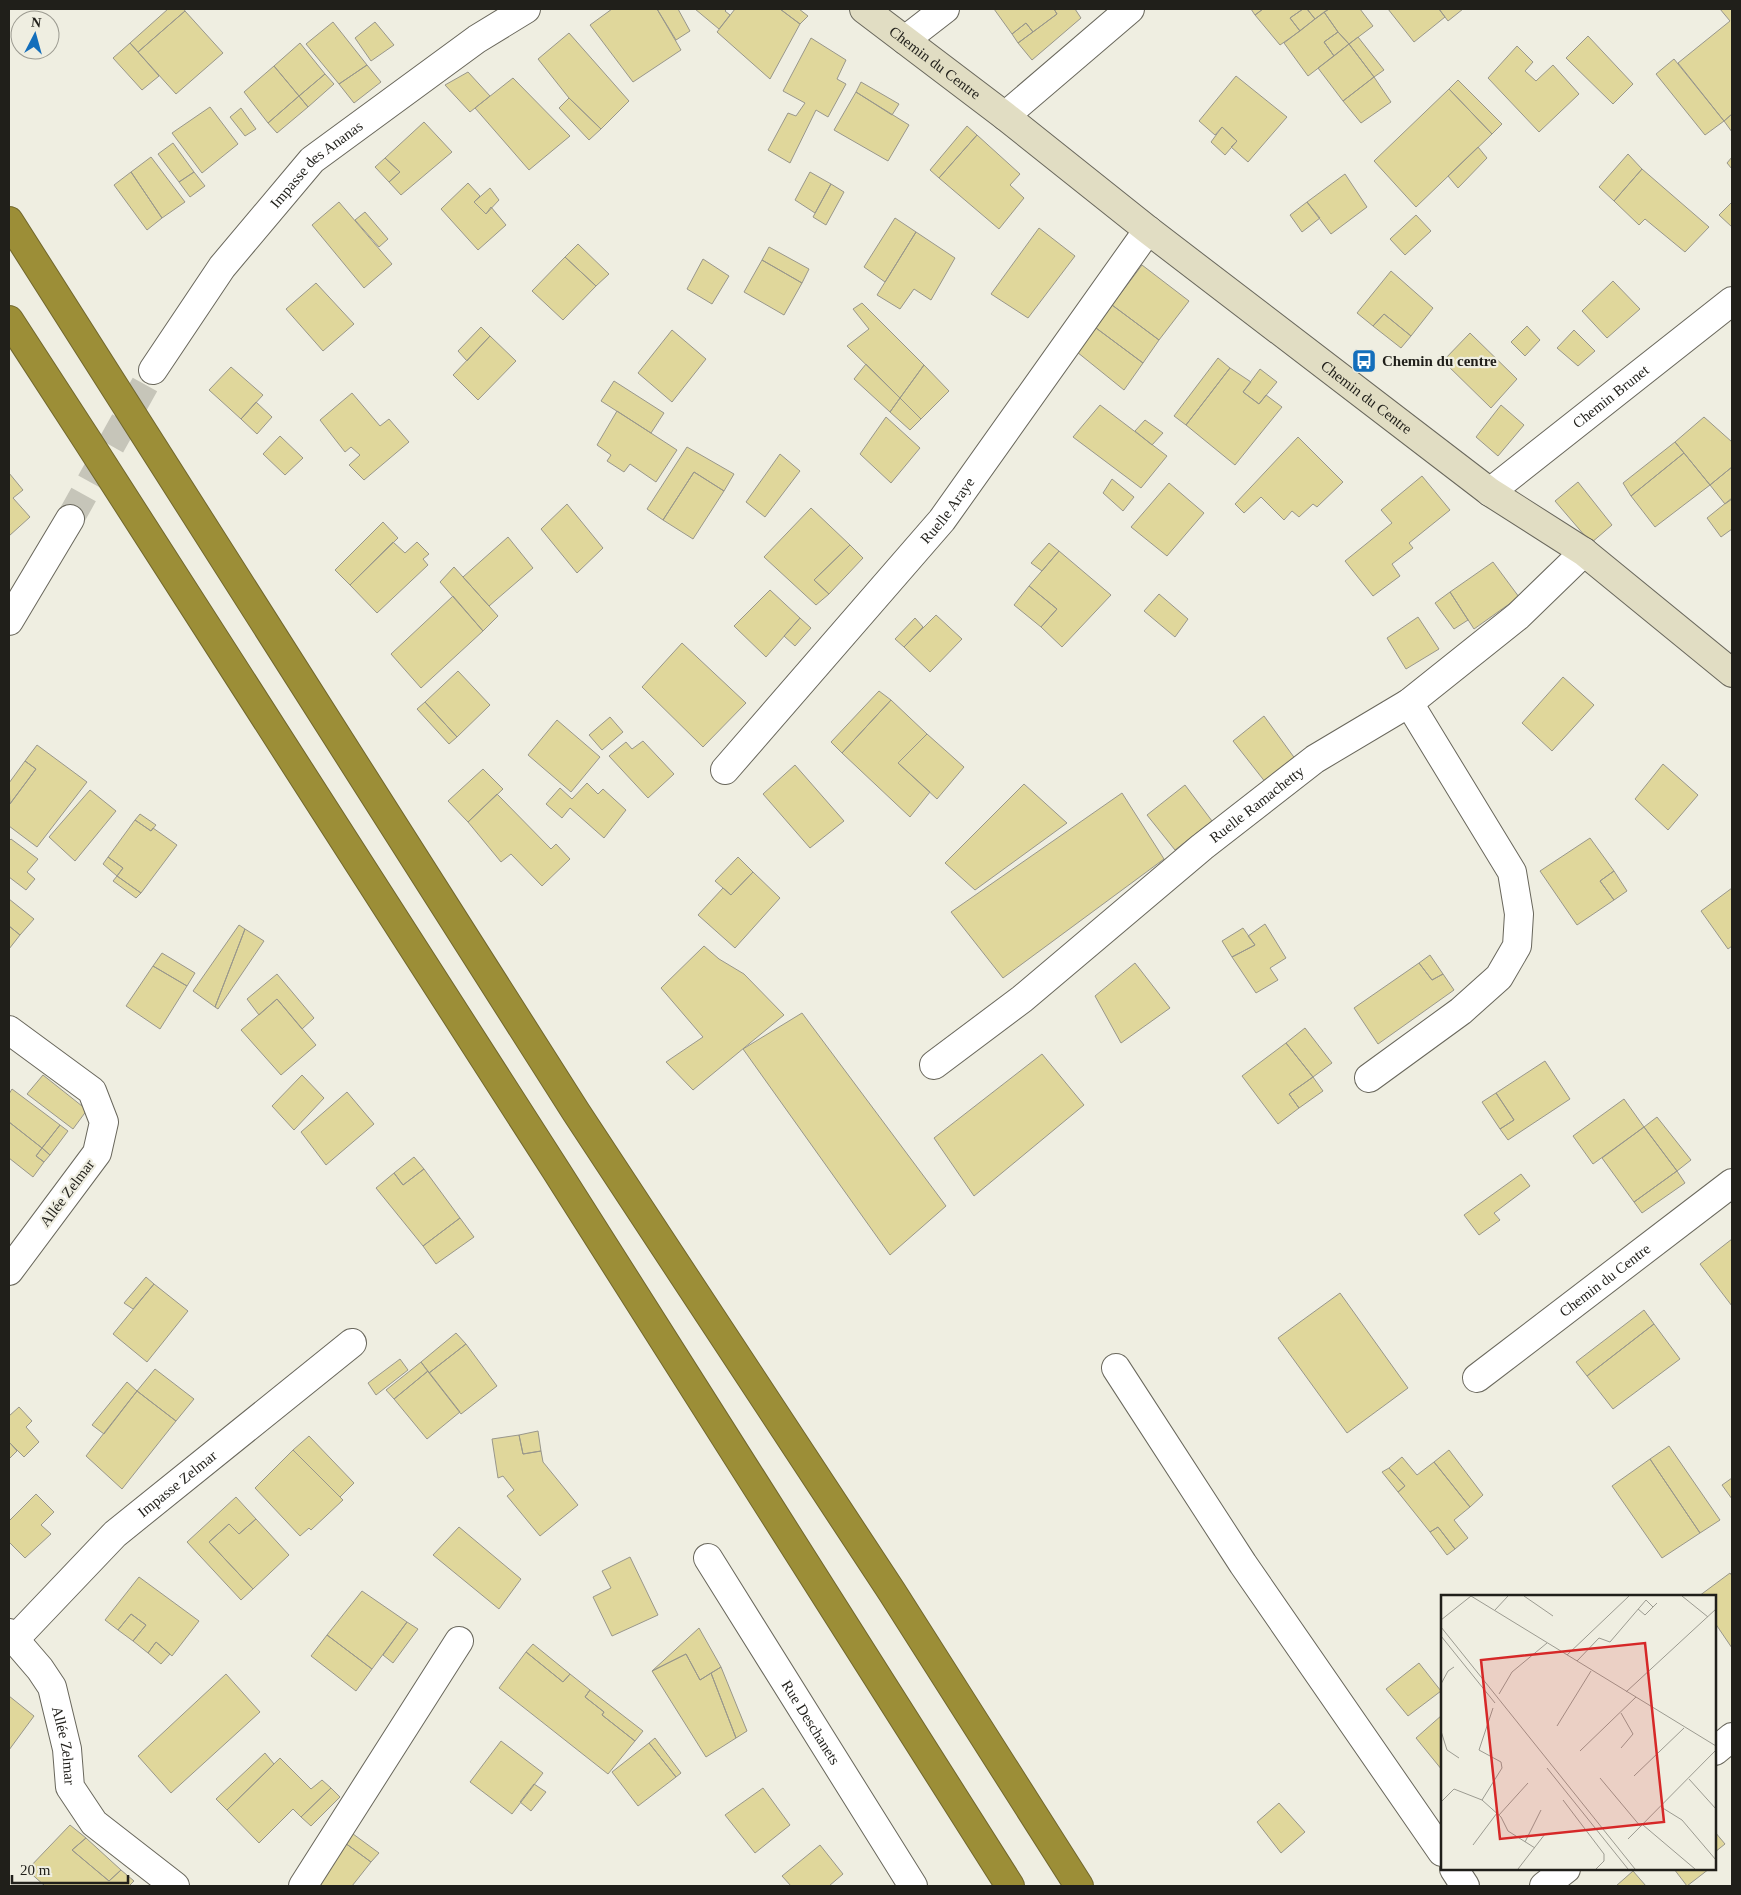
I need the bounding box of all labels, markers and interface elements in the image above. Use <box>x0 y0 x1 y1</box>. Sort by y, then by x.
north arrow <box>10 10 60 60</box>
text: N <box>30 15 42 31</box>
street label: Chemin du Centre <box>886 23 984 103</box>
street label: Impasse des Ananas <box>267 118 366 211</box>
bus stop icon: Chemin du centre <box>1351 348 1377 374</box>
place label: Chemin du centre <box>1382 353 1497 369</box>
street label: Chemin du Centre <box>1318 357 1415 437</box>
street label: Chemin Brunet <box>1570 361 1653 431</box>
street label: Ruelle Araye <box>917 474 978 547</box>
street label: Ruelle Ramachetty <box>1207 763 1307 846</box>
street label: Allée Zelmar <box>37 1156 97 1230</box>
street label: Chemin du Centre <box>1556 1240 1654 1320</box>
street label: Impasse Zelmar <box>135 1447 220 1520</box>
inset map <box>1441 1595 1716 1870</box>
street label: Rue Deschanets <box>779 1677 843 1768</box>
street label: Allée Zelmar <box>49 1705 78 1785</box>
scale bar <box>12 1852 129 1884</box>
text: 20 m <box>20 1862 51 1878</box>

